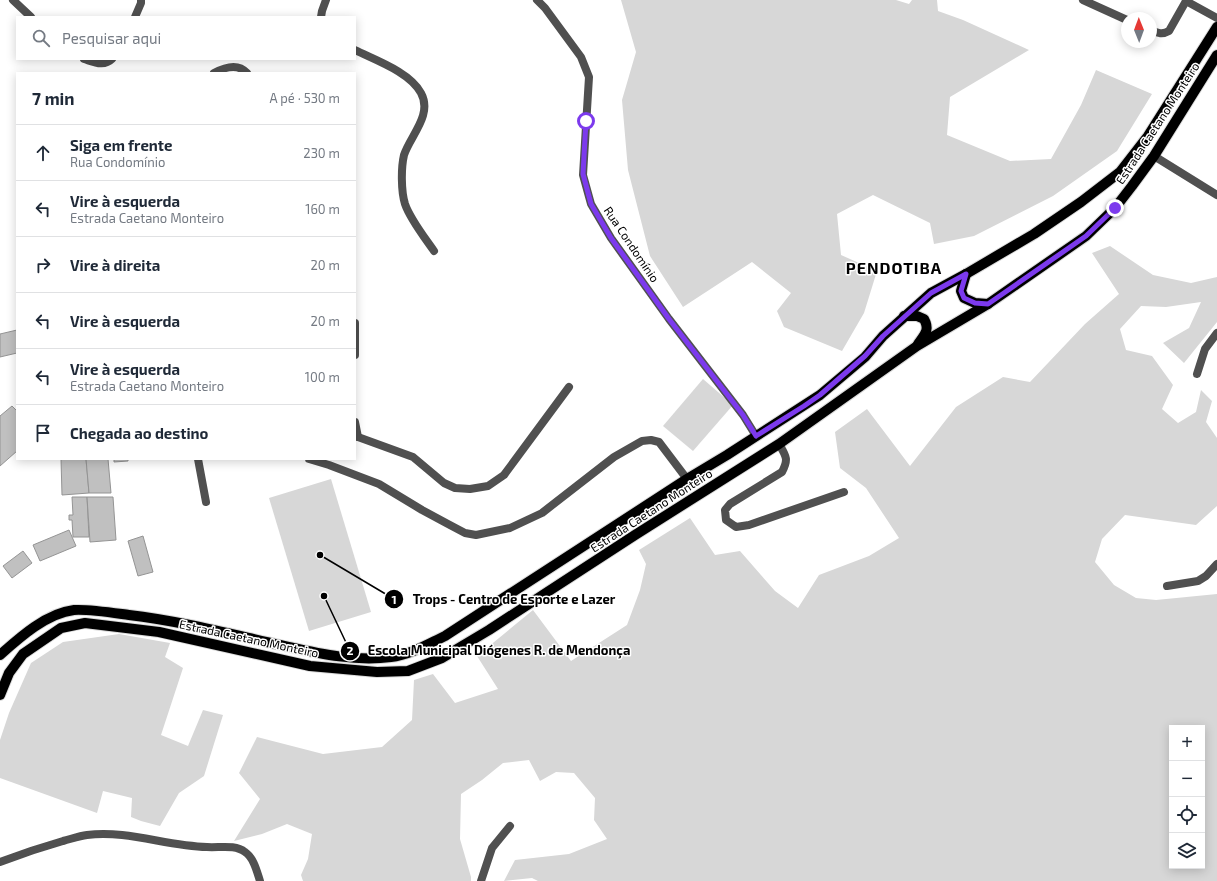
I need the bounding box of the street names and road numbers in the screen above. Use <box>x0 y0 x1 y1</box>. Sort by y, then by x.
street label: Estrada Caetano Monteiro <box>1112 59 1202 186</box>
street label: Rua Condomínio <box>602 204 663 285</box>
street label: Estrada Caetano Monteiro <box>588 465 715 555</box>
street label: Estrada Caetano Monteiro <box>178 616 320 660</box>

